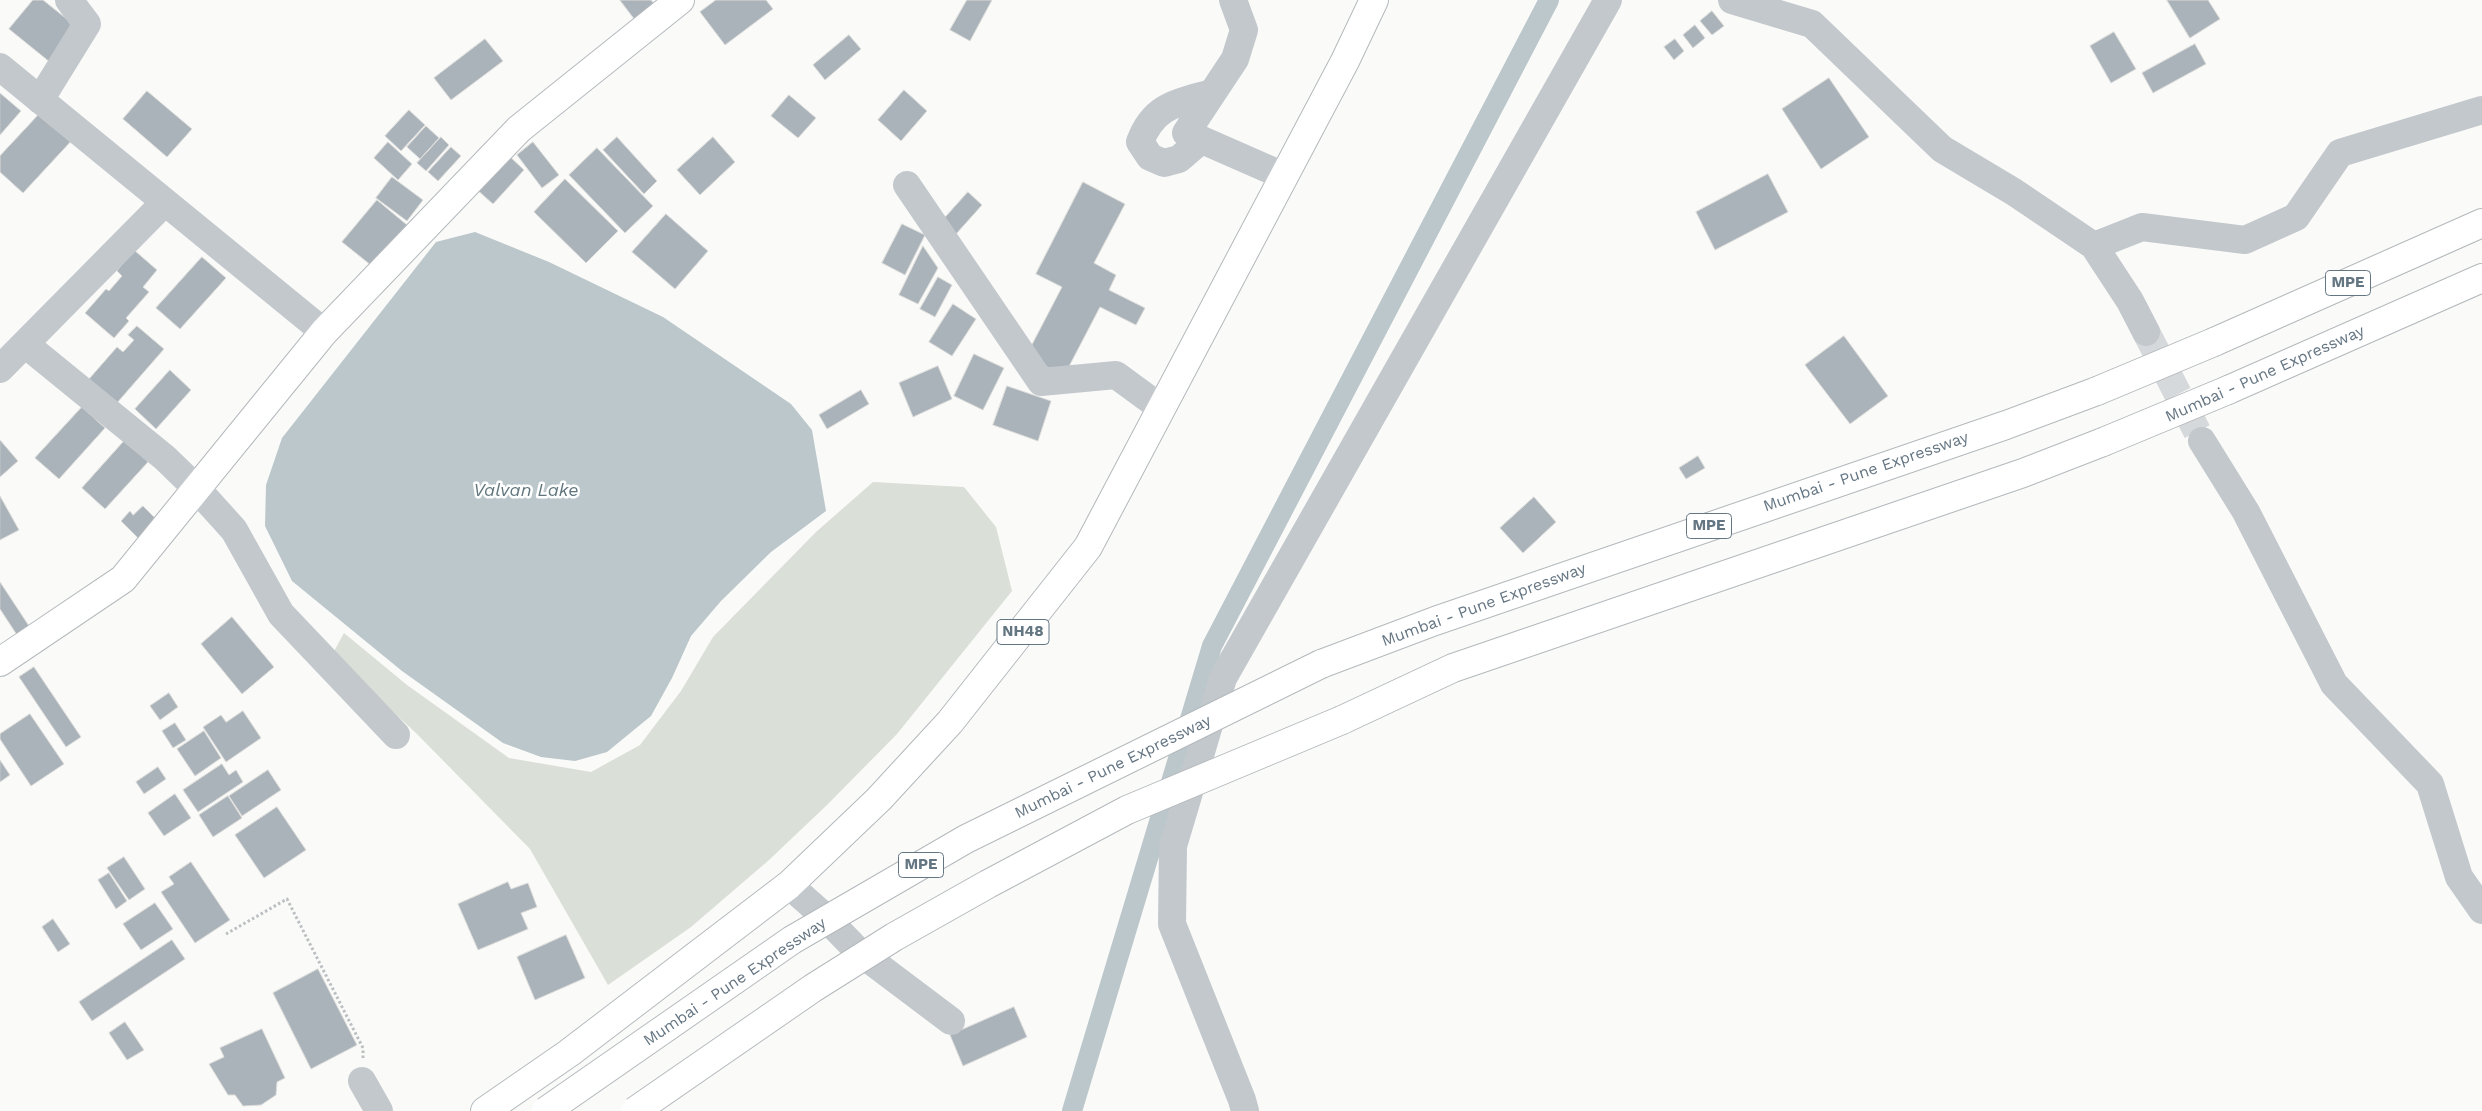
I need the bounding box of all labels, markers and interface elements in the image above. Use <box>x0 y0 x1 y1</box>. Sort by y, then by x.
road number: MPE <box>2326 270 2370 296</box>
street label: Mumbai - Pune Expressway <box>2162 321 2368 427</box>
street label: Mumbai - Pune Expressway <box>1761 428 1971 516</box>
water label: Valvan Lake <box>474 480 578 502</box>
road number: MPE <box>1686 514 1732 538</box>
street label: Mumbai - Pune Expressway <box>1379 559 1589 651</box>
road number: NH48 <box>997 620 1049 644</box>
street label: Mumbai - Pune Expressway <box>1012 711 1214 823</box>
road number: MPE <box>898 852 944 878</box>
street label: Mumbai - Pune Expressway <box>640 914 830 1050</box>

